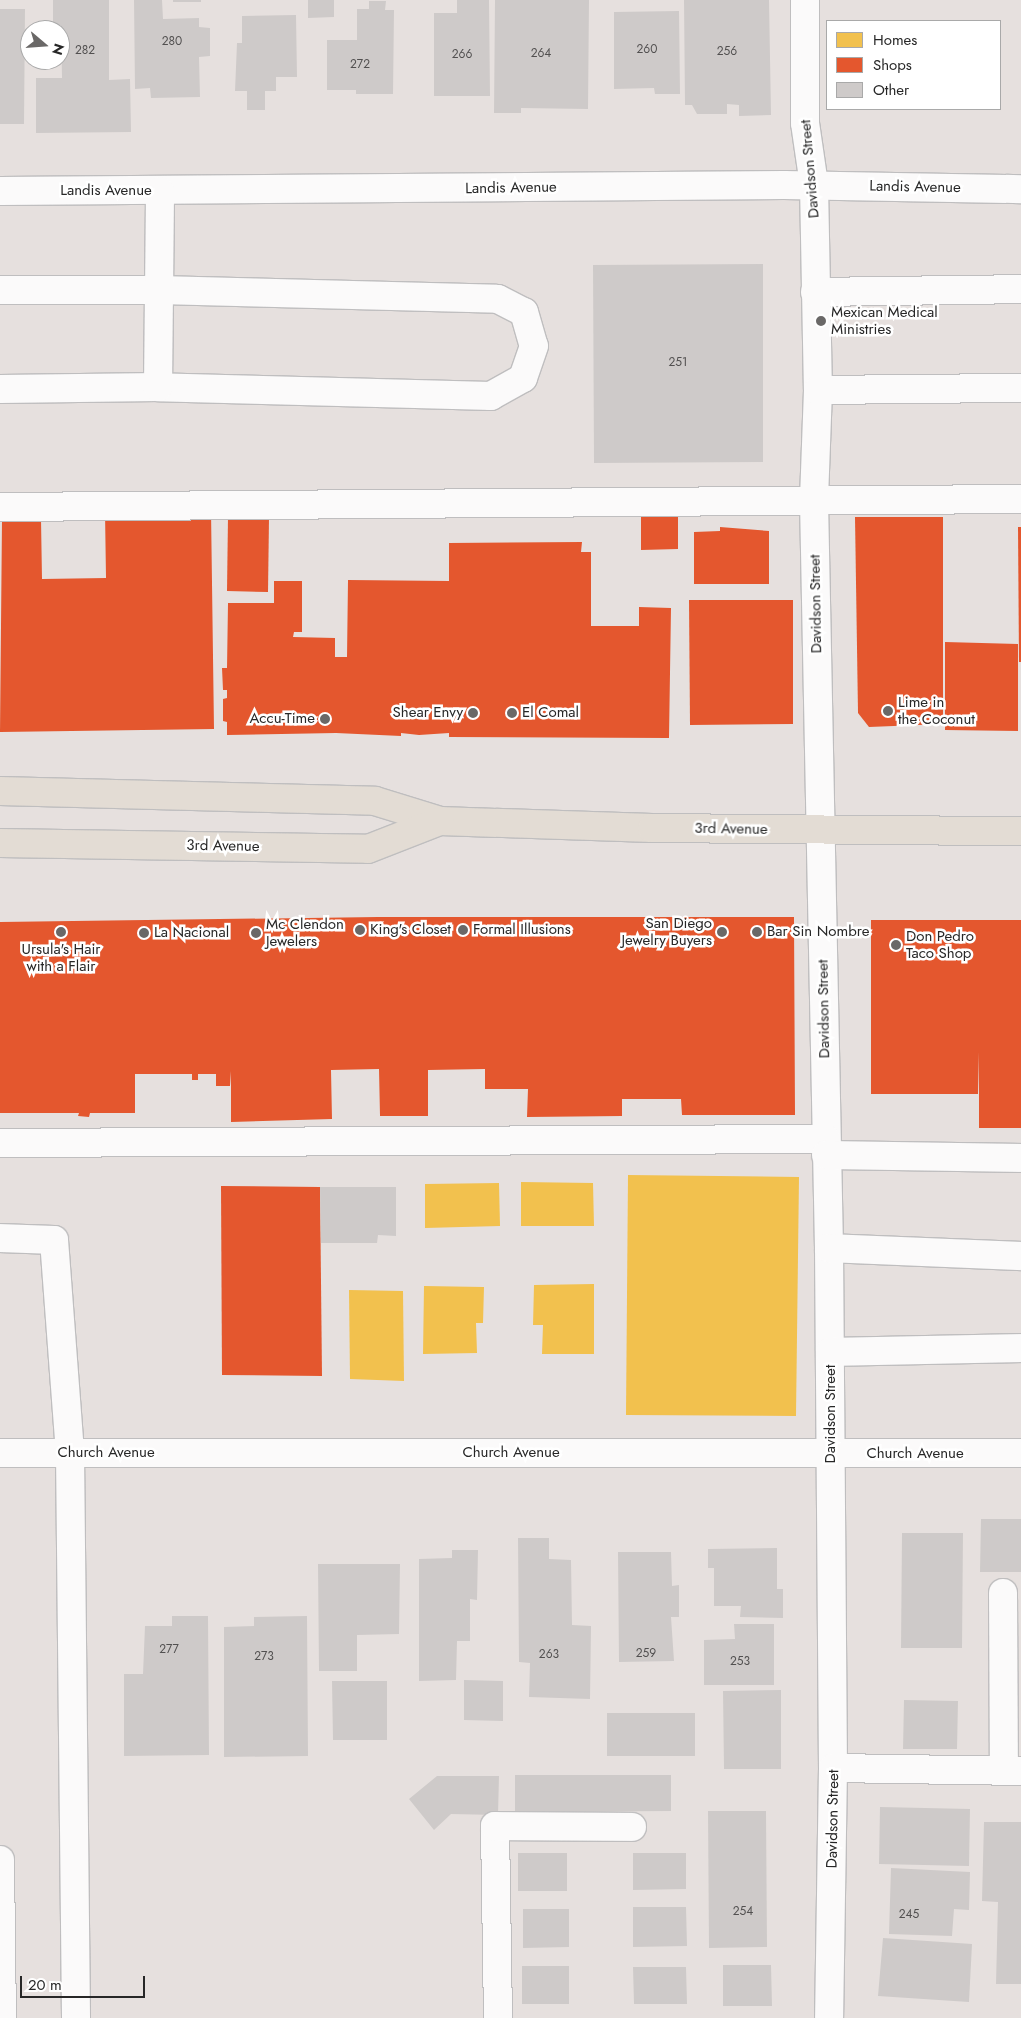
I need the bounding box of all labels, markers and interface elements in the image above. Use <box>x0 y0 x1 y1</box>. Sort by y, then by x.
north arrow <box>20 20 70 70</box>
legend <box>826 20 1001 110</box>
text: Homes <box>873 29 917 51</box>
house number: 280 <box>162 35 182 49</box>
text: N <box>47 41 70 58</box>
house number: 260 <box>637 43 657 57</box>
house number: 282 <box>75 44 95 58</box>
house number: 256 <box>717 45 737 59</box>
house number: 264 <box>531 47 551 61</box>
house number: 266 <box>452 48 472 62</box>
text: Shops <box>873 54 912 76</box>
house number: 272 <box>350 58 370 72</box>
text: Other <box>873 79 909 101</box>
street label: Davidson Street <box>797 119 823 219</box>
street label: Landis Avenue <box>869 177 961 197</box>
street label: Landis Avenue <box>465 178 557 198</box>
street label: Landis Avenue <box>60 182 152 200</box>
place label: Mexican Medical Ministries <box>831 303 938 338</box>
marker: Mexican Medical Ministries <box>815 315 827 327</box>
house number: 251 <box>669 356 687 370</box>
street label: Davidson Street <box>806 554 826 654</box>
place label: Lime in the Coconut <box>898 693 975 728</box>
place label: Shear Envy <box>393 704 463 722</box>
place label: El Comal <box>522 704 579 722</box>
marker: Lime in the Coconut <box>882 705 894 717</box>
marker: Shear Envy <box>467 707 479 719</box>
marker: El Comal <box>506 707 518 719</box>
place label: Accu-Time <box>249 710 315 728</box>
marker: Accu-Time <box>319 713 331 725</box>
street label: 3rd Avenue <box>694 819 768 839</box>
street label: 3rd Avenue <box>186 836 260 856</box>
place label: San Diego Jewelry Buyers <box>622 914 712 949</box>
place label: Mc Clendon Jewelers <box>266 915 344 950</box>
place label: King's Closet <box>370 921 451 939</box>
place label: Formal Illusions <box>473 921 571 939</box>
place label: Bar Sin Nombre <box>767 923 869 941</box>
place label: La Nacional <box>154 924 229 942</box>
marker: King's Closet <box>354 924 366 936</box>
marker: Formal Illusions <box>457 924 469 936</box>
marker: Ursula's Hair with a Flair <box>55 926 67 938</box>
marker: San Diego Jewelry Buyers <box>716 926 728 938</box>
marker: Bar Sin Nombre <box>751 926 763 938</box>
marker: La Nacional <box>138 927 150 939</box>
marker: Mc Clendon Jewelers <box>250 927 262 939</box>
place label: Don Pedro Taco Shop <box>906 927 974 962</box>
marker: Don Pedro Taco Shop <box>890 939 902 951</box>
place label: Ursula's Hair with a Flair <box>22 940 100 975</box>
street label: Davidson Street <box>814 959 834 1059</box>
street label: Davidson Street <box>822 1365 840 1463</box>
street label: Church Avenue <box>57 1444 155 1462</box>
street label: Church Avenue <box>462 1444 560 1462</box>
street label: Church Avenue <box>866 1445 964 1463</box>
house number: 277 <box>159 1643 179 1657</box>
house number: 259 <box>636 1647 656 1661</box>
house number: 263 <box>539 1648 559 1662</box>
house number: 273 <box>254 1650 274 1664</box>
house number: 253 <box>730 1655 750 1669</box>
street label: Davidson Street <box>823 1769 843 1869</box>
house number: 254 <box>733 1905 753 1919</box>
house number: 245 <box>899 1908 919 1922</box>
scale bar <box>22 1966 148 1998</box>
text: 20 m <box>28 1974 62 1996</box>

